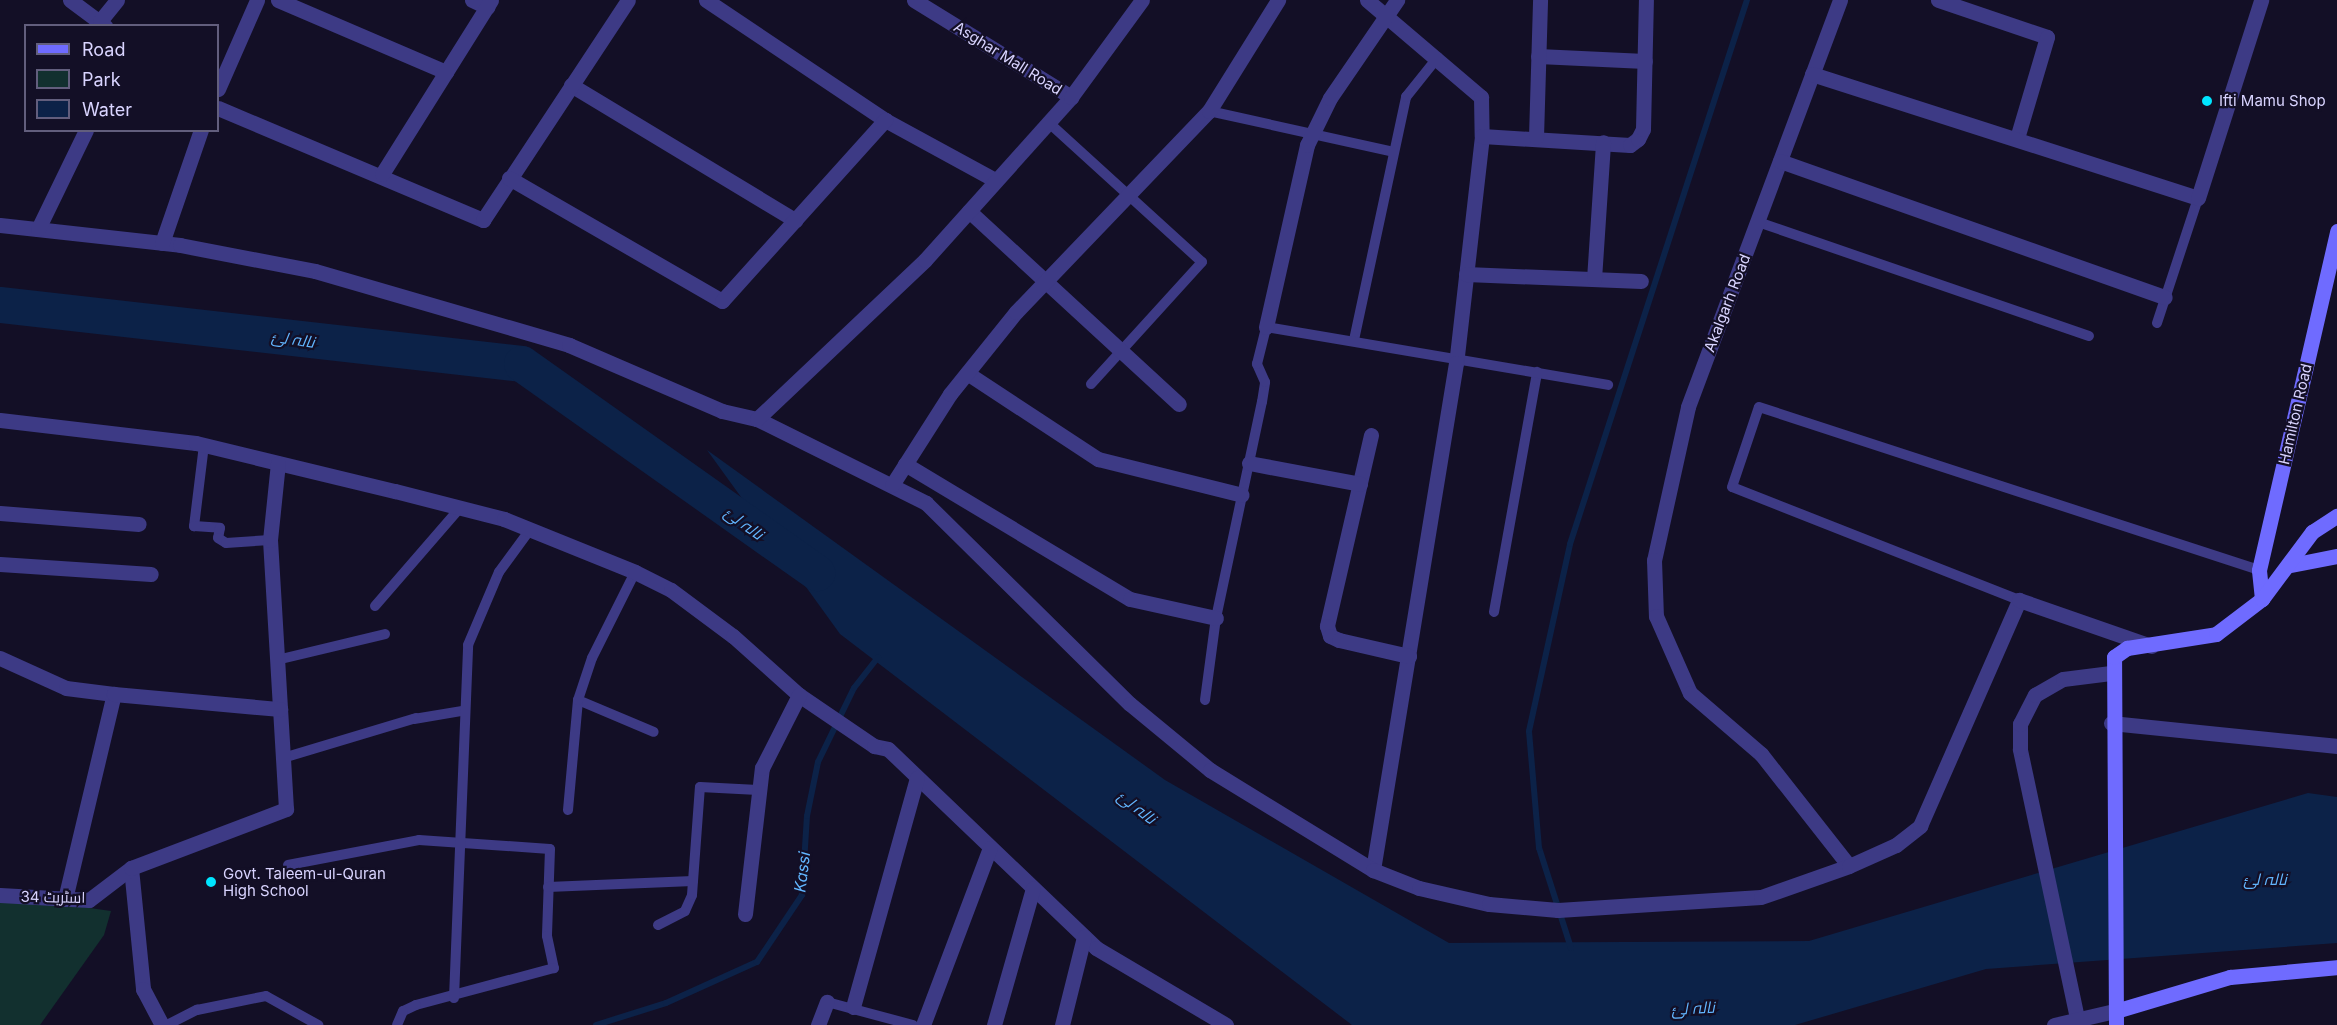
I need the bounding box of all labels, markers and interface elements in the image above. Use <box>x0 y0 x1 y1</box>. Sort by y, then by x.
street label: Asghar Mall Road <box>951 17 1065 99</box>
legend <box>24 24 219 132</box>
text: Road <box>82 39 125 60</box>
text: Park <box>82 69 121 90</box>
place label: Ifti Mamu Shop <box>2219 92 2326 110</box>
marker: Ifti Mamu Shop <box>2200 94 2214 108</box>
text: Water <box>82 99 132 120</box>
street label: Akalgarh Road <box>1700 252 1754 354</box>
water label: نالہ لئ <box>270 326 316 352</box>
street label: Hamilton Road <box>2275 362 2315 466</box>
water label: نالہ لئ <box>721 502 767 544</box>
water label: نالہ لئ <box>1114 786 1160 828</box>
water label: Kassi <box>790 851 814 893</box>
place label: Govt. Taleem-ul-Quran High School <box>223 864 386 899</box>
water label: نالہ لئ <box>2243 869 2287 889</box>
marker: Govt. Taleem-ul-Quran High School <box>204 875 218 889</box>
street label: اسٹریٹ 34 <box>20 887 86 907</box>
water label: نالہ لئ <box>1671 997 1715 1019</box>

